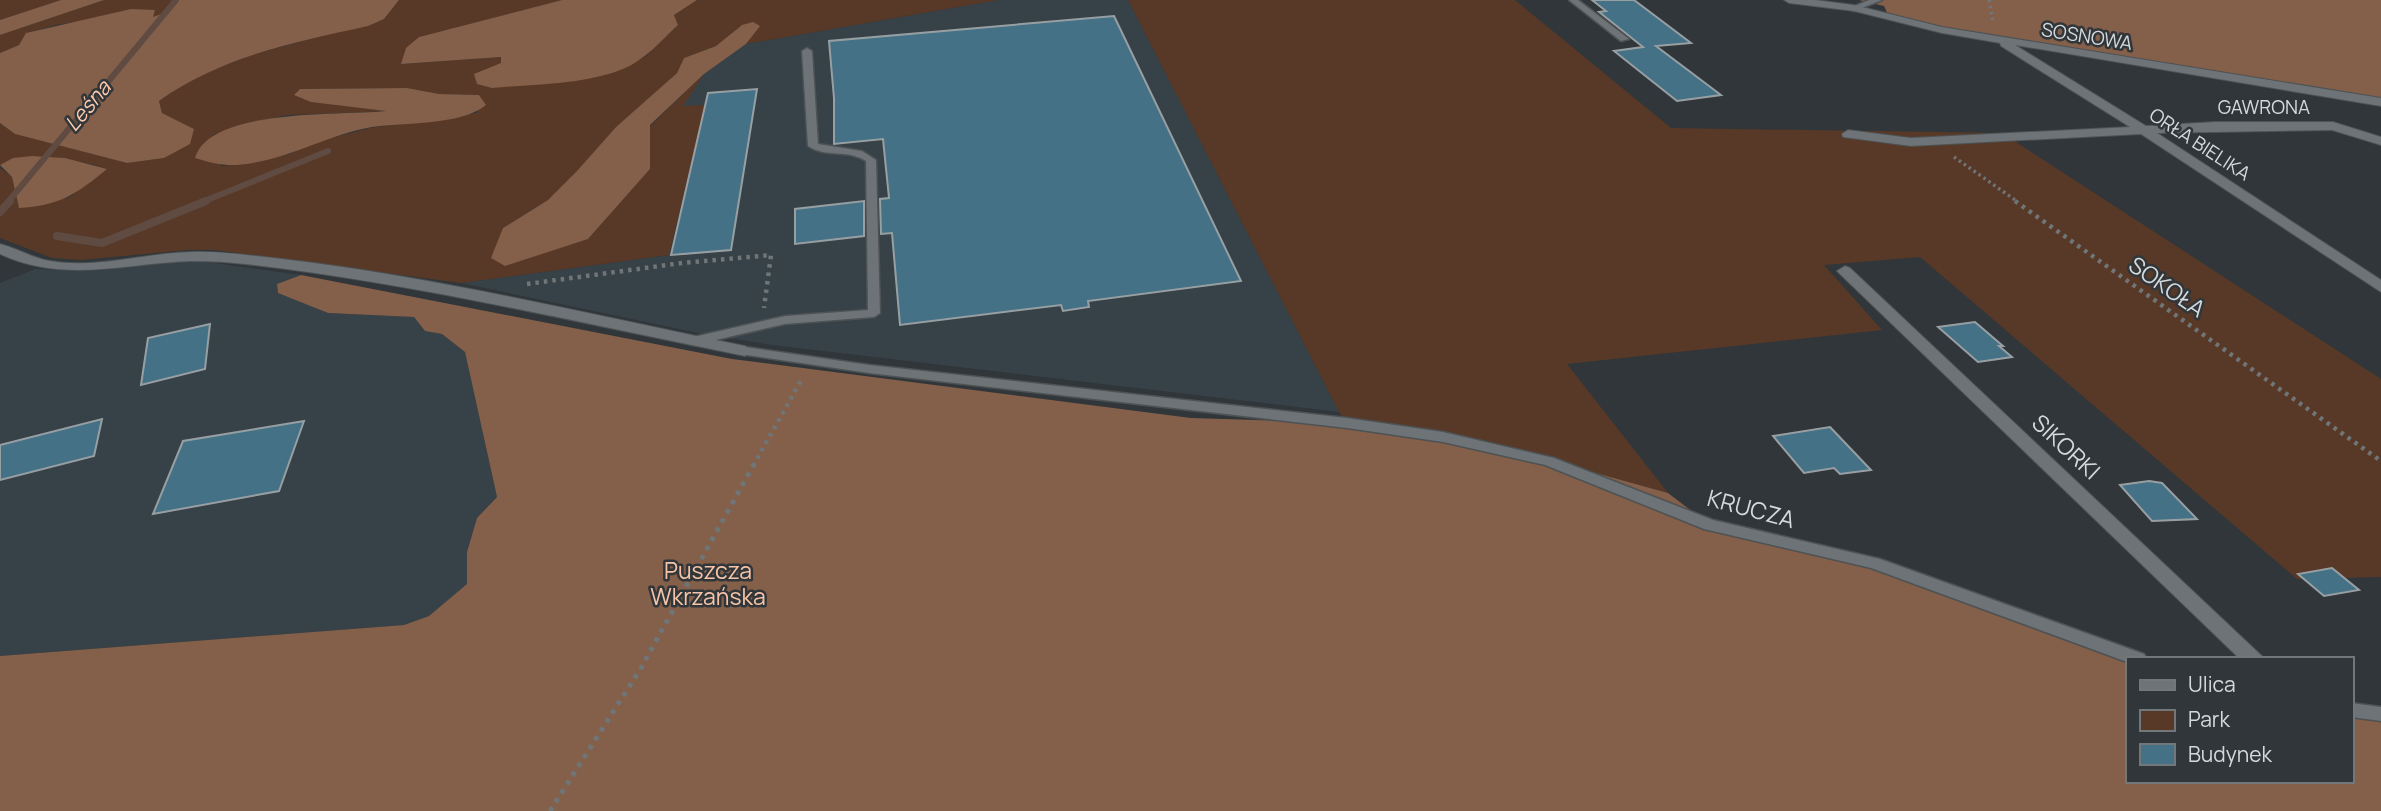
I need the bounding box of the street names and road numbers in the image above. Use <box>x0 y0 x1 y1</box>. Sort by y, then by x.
street label: SOSNOWA <box>2040 16 2134 56</box>
street label: GAWRONA <box>2218 94 2310 120</box>
street label: ORŁA BIELIKA <box>2144 102 2256 186</box>
street label: SOKOŁA <box>2123 248 2213 324</box>
street label: SIKORKI <box>2026 406 2108 486</box>
street label: KRUCZA <box>1704 481 1799 535</box>

